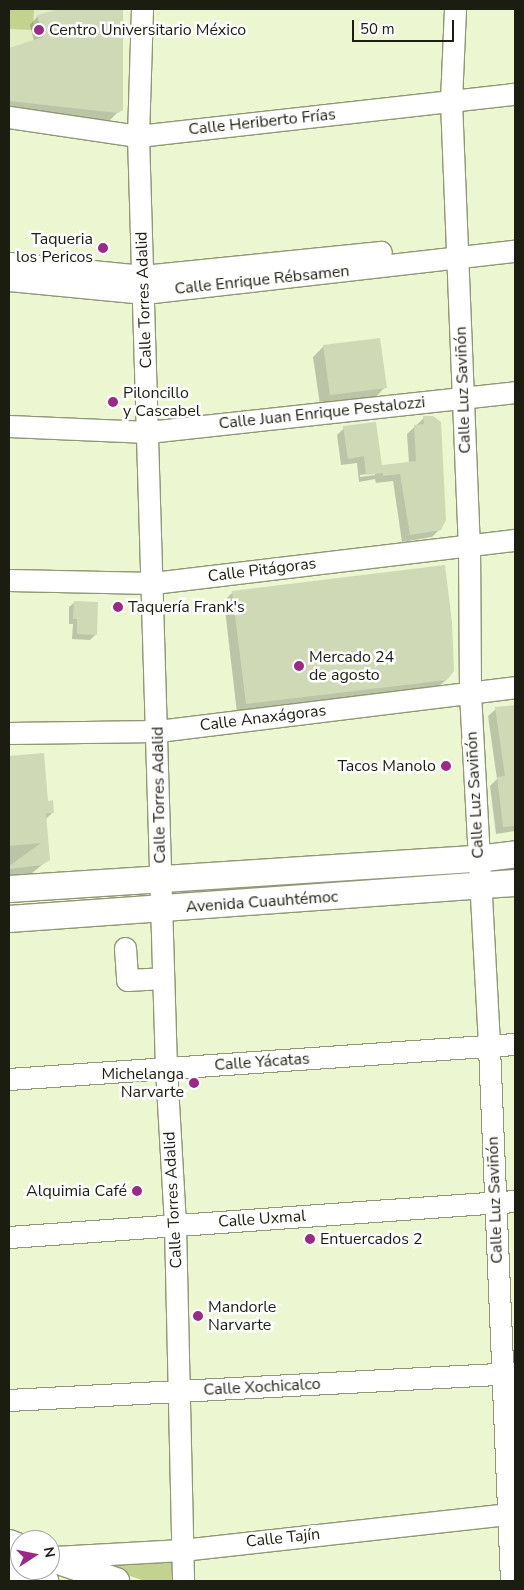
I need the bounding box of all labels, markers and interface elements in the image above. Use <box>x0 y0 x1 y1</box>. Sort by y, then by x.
scale bar <box>354 10 456 42</box>
text: 50 m <box>360 19 395 39</box>
place label: Centro Universitario México <box>49 20 246 40</box>
marker: Centro Universitario México <box>33 24 45 36</box>
street label: Calle Heriberto Frías <box>187 105 337 139</box>
place label: Taqueria los Pericos <box>16 229 93 267</box>
street label: Calle Torres Adalid <box>132 231 156 369</box>
marker: Taqueria los Pericos <box>97 242 109 254</box>
street label: Calle Enrique Rébsamen <box>174 261 350 299</box>
street label: Calle Luz Saviñón <box>451 326 475 454</box>
place label: Piloncillo y Cascabel <box>123 383 200 421</box>
street label: Calle Juan Enrique Pestalozzi <box>218 393 426 433</box>
marker: Piloncillo y Cascabel <box>107 396 119 408</box>
street label: Calle Pitágoras <box>207 554 317 586</box>
place label: Taquería Frank's <box>128 597 245 617</box>
marker: Taquería Frank's <box>112 601 124 613</box>
place label: Mercado 24 de agosto <box>309 647 394 685</box>
marker: Mercado 24 de agosto <box>293 660 305 672</box>
street label: Calle Anaxágoras <box>199 701 327 735</box>
street label: Calle Torres Adalid <box>148 726 170 864</box>
street label: Calle Luz Saviñón <box>462 731 488 859</box>
place label: Tacos Manolo <box>337 756 436 776</box>
marker: Tacos Manolo <box>440 760 452 772</box>
street label: Avenida Cuauhtémoc <box>185 887 339 917</box>
street label: Calle Yácatas <box>214 1049 310 1075</box>
place label: Michelanga Narvarte <box>101 1064 184 1102</box>
marker: Michelanga Narvarte <box>188 1077 200 1089</box>
street label: Calle Torres Adalid <box>160 1131 186 1269</box>
street label: Calle Luz Saviñón <box>483 1136 507 1264</box>
place label: Alquimia Café <box>26 1181 127 1201</box>
marker: Alquimia Café <box>131 1185 143 1197</box>
street label: Calle Uxmal <box>217 1206 307 1232</box>
place label: Entuercados 2 <box>320 1229 423 1249</box>
marker: Entuercados 2 <box>304 1233 316 1245</box>
place label: Mandorle Narvarte <box>208 1297 276 1335</box>
marker: Mandorle Narvarte <box>192 1310 204 1322</box>
street label: Calle Xochicalco <box>203 1374 321 1400</box>
street label: Calle Tajín <box>245 1525 321 1551</box>
north arrow <box>10 1530 60 1580</box>
text: N <box>39 1545 60 1559</box>

